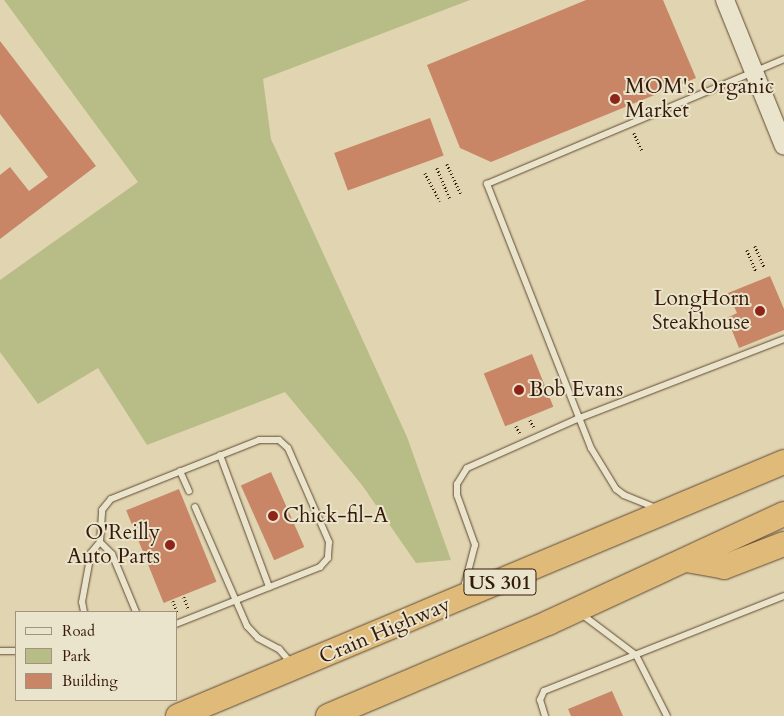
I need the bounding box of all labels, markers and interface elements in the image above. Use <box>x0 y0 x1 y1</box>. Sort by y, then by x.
place label: MOM's Organic Market <box>625 74 774 124</box>
marker: MOM's Organic Market <box>609 93 621 105</box>
place label: LongHorn Steakhouse <box>652 286 750 336</box>
marker: LongHorn Steakhouse <box>754 305 766 317</box>
place label: Bob Evans <box>529 377 623 403</box>
marker: Bob Evans <box>513 384 525 396</box>
place label: Chick-fil-A <box>283 503 388 529</box>
marker: Chick-fil-A <box>267 510 279 522</box>
place label: O'Reilly Auto Parts <box>67 520 160 570</box>
marker: O'Reilly Auto Parts <box>164 539 176 551</box>
road number: US 301 <box>462 564 538 600</box>
street label: Crain Highway <box>316 592 454 670</box>
legend <box>15 611 178 701</box>
text: Road <box>62 621 95 641</box>
text: Park <box>62 646 91 666</box>
text: Building <box>62 671 118 691</box>

